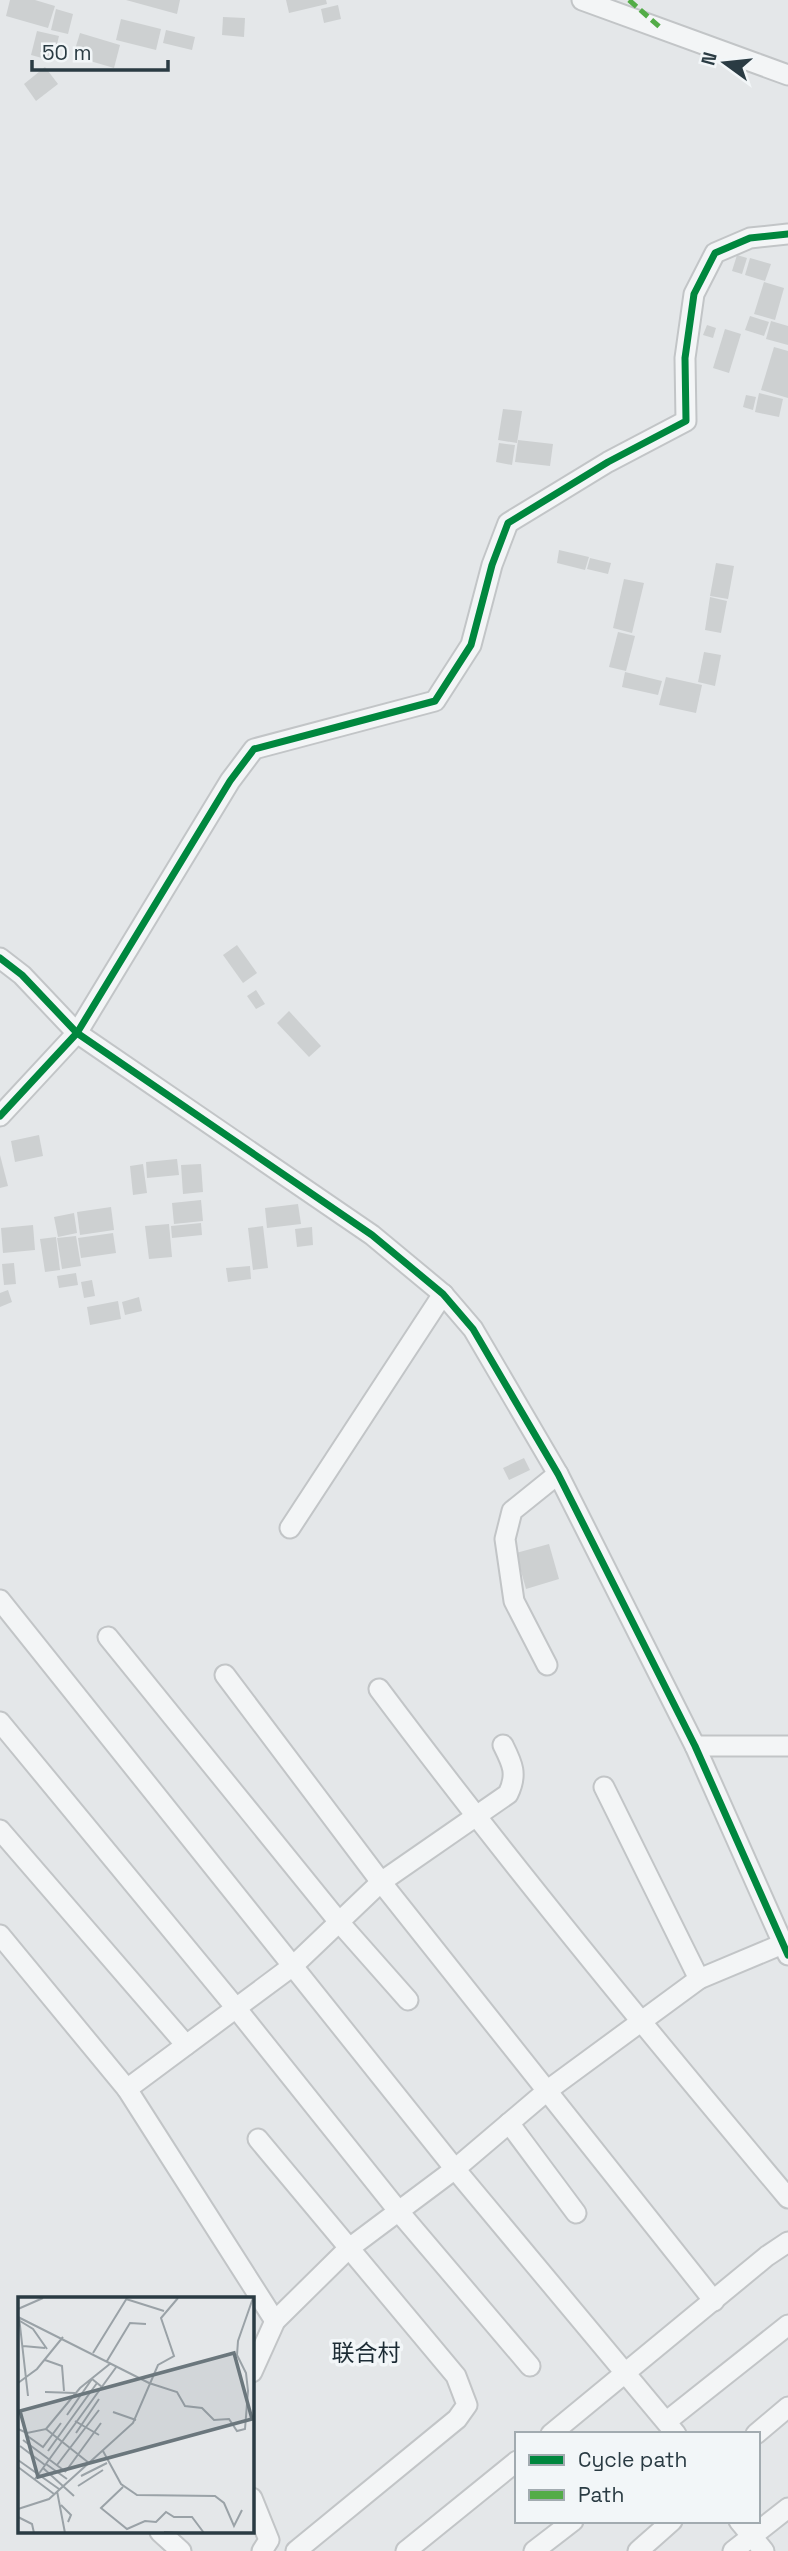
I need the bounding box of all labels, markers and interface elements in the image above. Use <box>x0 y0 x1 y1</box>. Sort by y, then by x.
scale bar <box>32 28 168 72</box>
north arrow <box>690 28 760 98</box>
text: 50 m <box>42 39 92 66</box>
text: N <box>695 49 723 68</box>
inset map <box>18 2297 254 2534</box>
district label: 联合村 <box>332 2338 401 2368</box>
legend <box>515 2432 760 2523</box>
text: Cycle path <box>578 2446 687 2473</box>
text: Path <box>578 2481 624 2508</box>

